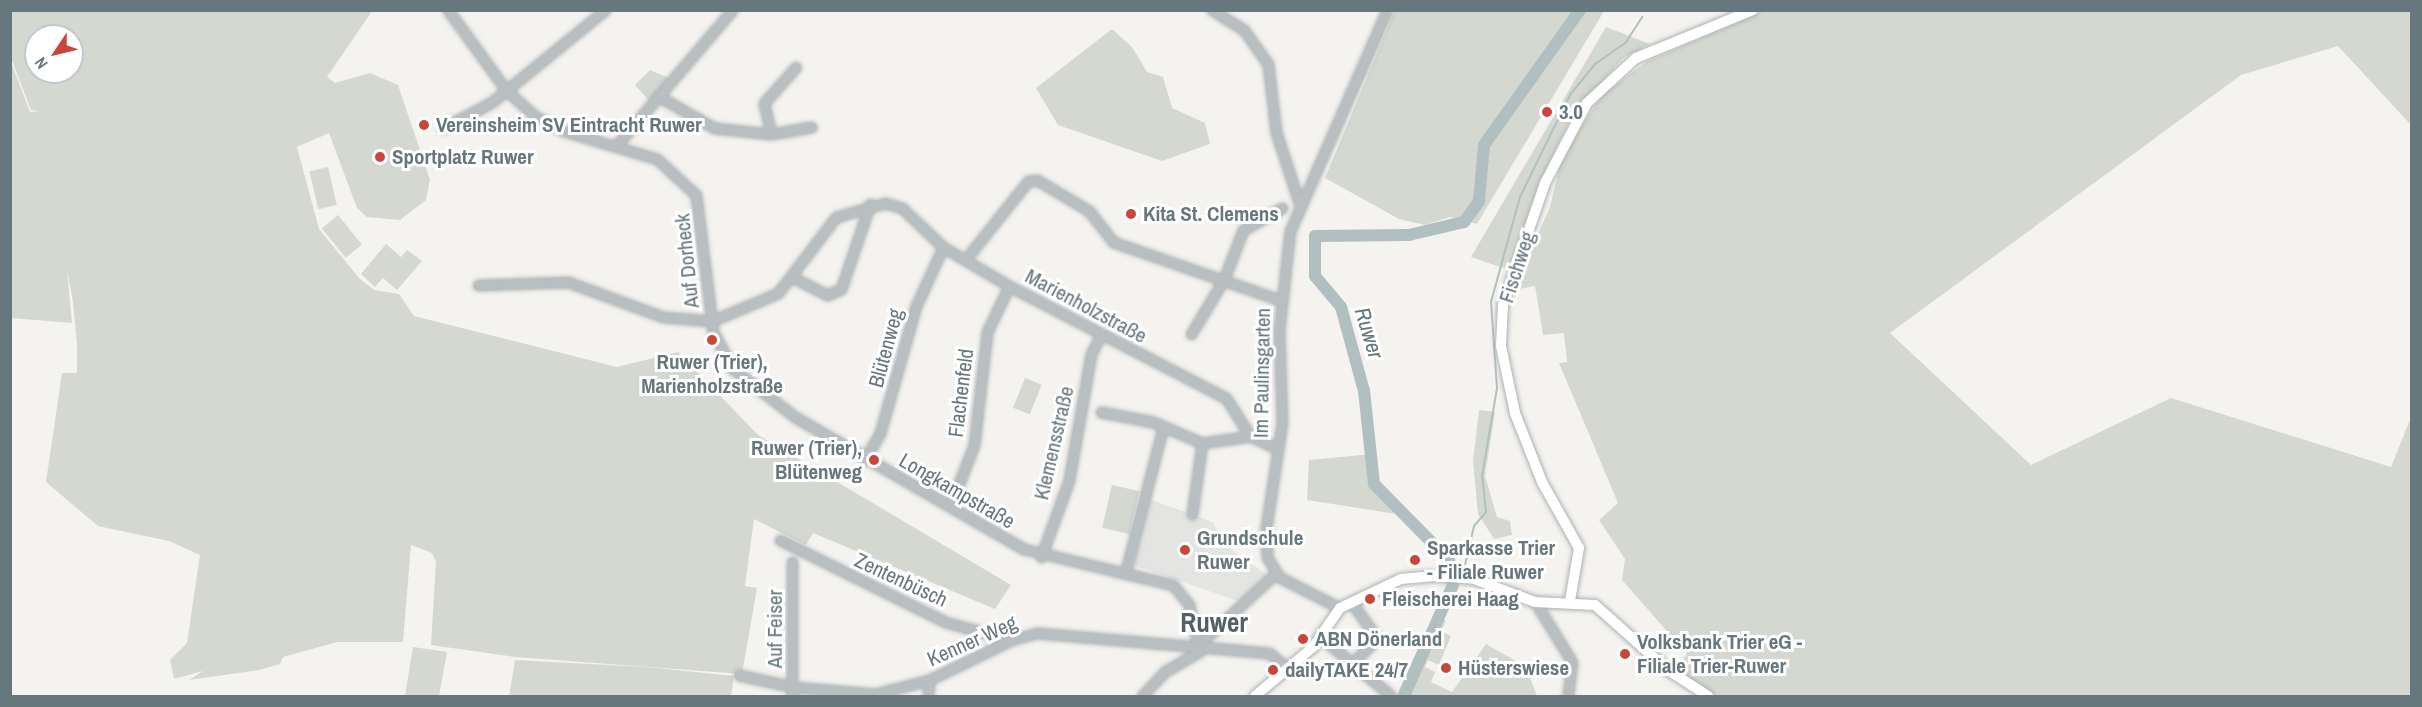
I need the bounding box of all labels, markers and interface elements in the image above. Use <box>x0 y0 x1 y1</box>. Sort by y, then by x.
north arrow <box>24 24 84 84</box>
text: N <box>29 53 53 73</box>
place label: 3.0 <box>1559 99 1583 125</box>
marker: 3.0 <box>1540 105 1554 119</box>
place label: Vereinsheim SV Eintracht Ruwer <box>436 112 702 138</box>
marker: Vereinsheim SV Eintracht Ruwer <box>417 118 431 132</box>
place label: Sportplatz Ruwer <box>392 144 534 170</box>
marker: Sportplatz Ruwer <box>373 150 387 164</box>
place label: Kita St. Clemens <box>1143 201 1279 227</box>
marker: Kita St. Clemens <box>1124 207 1138 221</box>
street label: Auf Dorheck <box>670 213 704 309</box>
street label: Fischweg <box>1494 228 1540 306</box>
street label: Marienholzstraße <box>1021 263 1151 349</box>
water label: Ruwer <box>1349 304 1389 362</box>
street label: Blütenweg <box>863 306 909 390</box>
street label: Im Paulinsgarten <box>1248 308 1276 438</box>
marker: Ruwer (Trier), Marienholzstraße <box>705 333 719 347</box>
street label: Flachenfeld <box>943 347 979 439</box>
place label: Ruwer (Trier), Marienholzstraße <box>641 349 783 399</box>
street label: Klemensstraße <box>1029 384 1079 502</box>
place label: Ruwer (Trier), Blütenweg <box>751 435 862 485</box>
street label: Longkampstraße <box>895 448 1019 534</box>
marker: Ruwer (Trier), Blütenweg <box>867 453 881 467</box>
place label: Grundschule Ruwer <box>1197 525 1303 575</box>
place label: Sparkasse Trier - Filiale Ruwer <box>1427 535 1555 585</box>
marker: Grundschule Ruwer <box>1178 543 1192 557</box>
street label: Zentenbüsch <box>851 548 951 612</box>
marker: Sparkasse Trier - Filiale Ruwer <box>1408 553 1422 567</box>
place label: Fleischerei Haag <box>1382 586 1519 612</box>
street label: Auf Feiser <box>762 590 788 668</box>
marker: Fleischerei Haag <box>1363 592 1377 606</box>
district label: Ruwer <box>1180 607 1248 639</box>
street label: Kenner Weg <box>923 610 1021 672</box>
place label: ABN Dönerland <box>1315 626 1442 652</box>
place label: Volksbank Trier eG - Filiale Trier-Ruwer <box>1637 629 1802 679</box>
marker: ABN Dönerland <box>1296 632 1310 646</box>
marker: Volksbank Trier eG - Filiale Trier-Ruwer <box>1618 647 1632 661</box>
place label: Hüsterswiese <box>1458 655 1569 681</box>
place label: dailyTAKE 24/7 <box>1285 657 1408 683</box>
marker: Hüsterswiese <box>1439 661 1453 675</box>
marker: dailyTAKE 24/7 <box>1266 663 1280 677</box>

